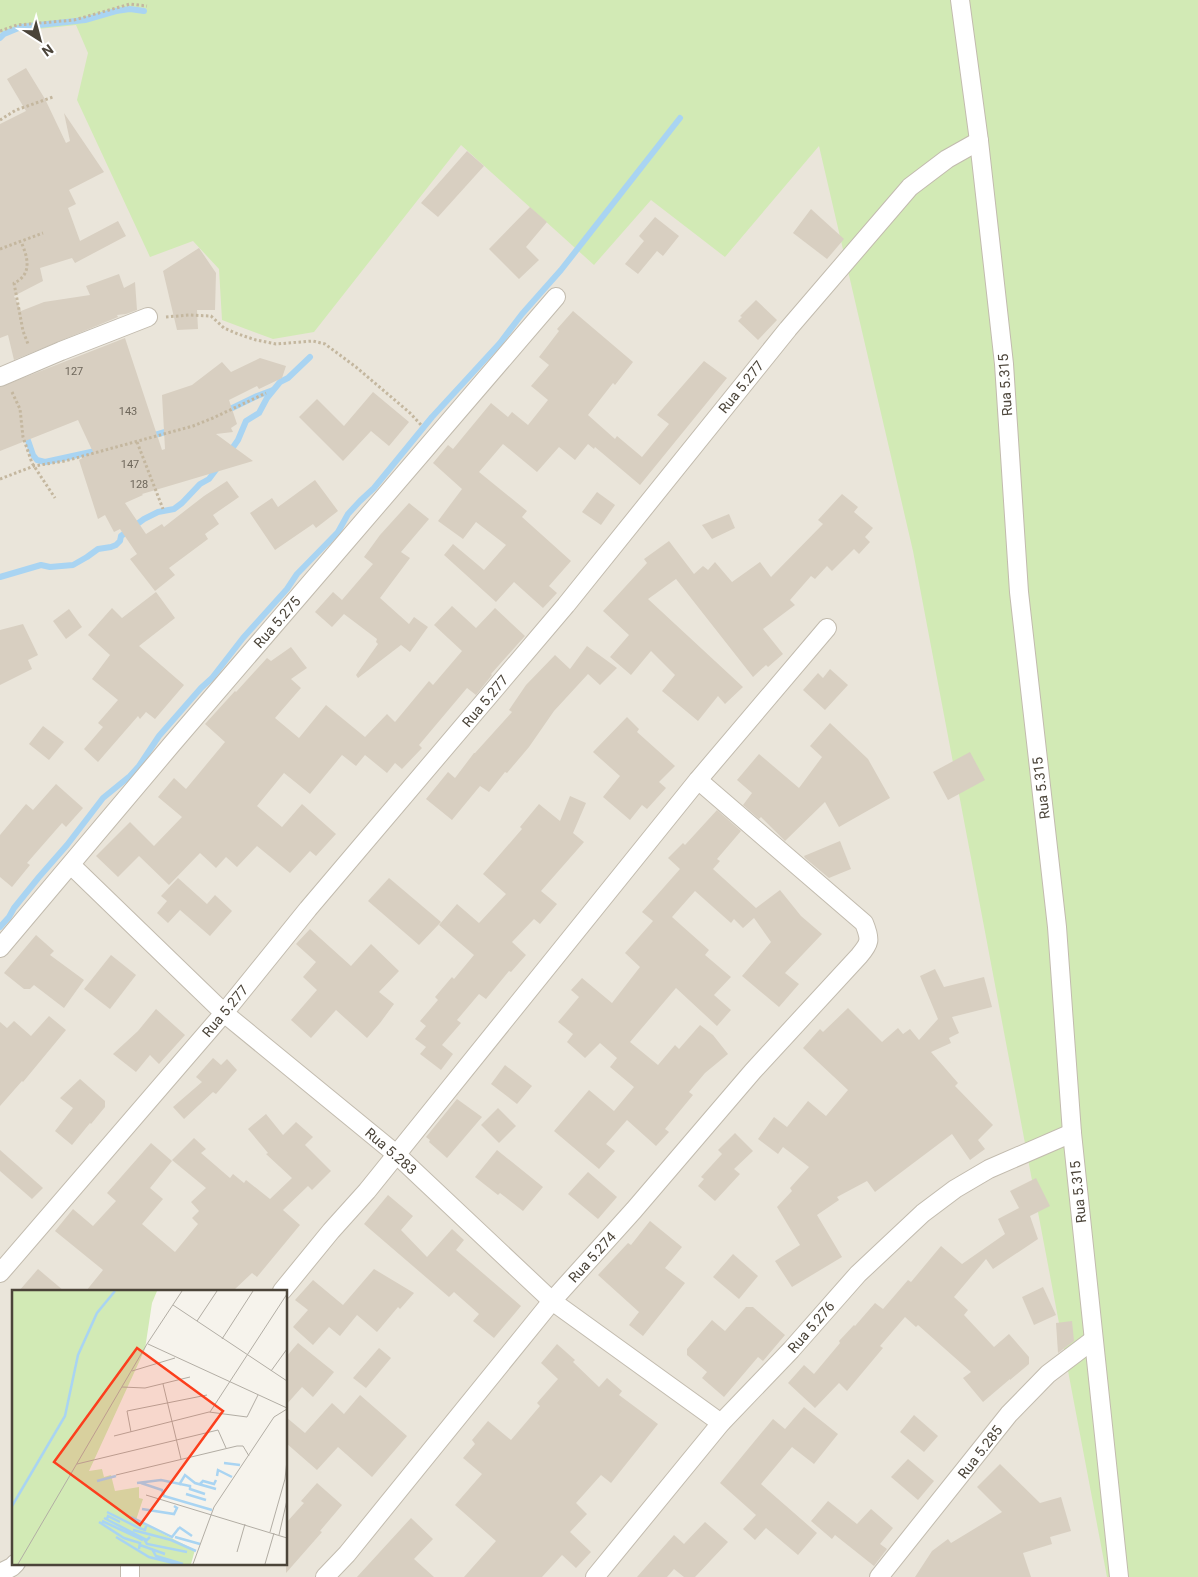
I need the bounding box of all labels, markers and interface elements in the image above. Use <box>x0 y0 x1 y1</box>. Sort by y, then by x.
north arrow <box>15 15 65 65</box>
text: N <box>39 41 56 60</box>
street label: Rua 5.315 <box>995 353 1015 417</box>
street label: Rua 5.277 <box>715 358 767 416</box>
house number: 127 <box>65 365 83 378</box>
house number: 143 <box>119 405 137 418</box>
house number: 147 <box>121 458 139 471</box>
house number: 128 <box>130 478 148 491</box>
street label: Rua 5.275 <box>250 593 304 651</box>
street label: Rua 5.277 <box>459 672 511 730</box>
street label: Rua 5.315 <box>1029 756 1053 820</box>
street label: Rua 5.277 <box>199 982 251 1040</box>
street label: Rua 5.283 <box>362 1124 420 1178</box>
street label: Rua 5.315 <box>1067 1160 1089 1224</box>
street label: Rua 5.274 <box>565 1228 619 1286</box>
inset map <box>12 1290 288 1564</box>
street label: Rua 5.276 <box>784 1298 838 1356</box>
street label: Rua 5.285 <box>954 1422 1006 1482</box>

